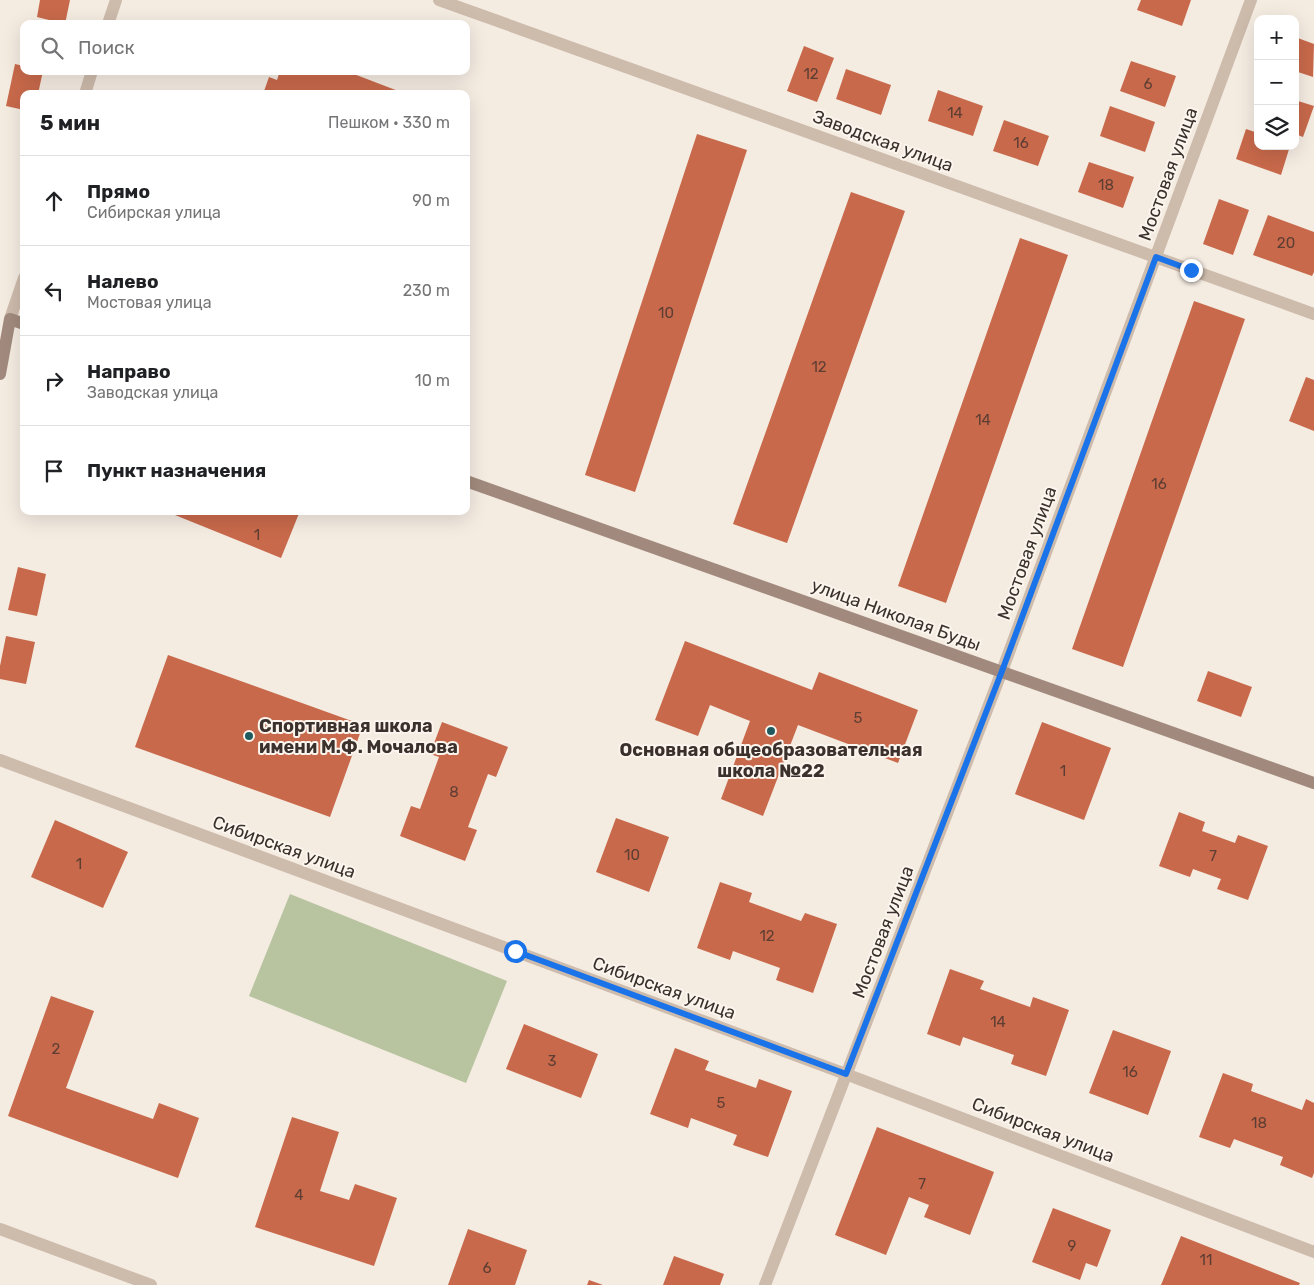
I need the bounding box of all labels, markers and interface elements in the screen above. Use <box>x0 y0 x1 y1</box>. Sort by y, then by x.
map controls <box>1254 15 1299 150</box>
button: + <box>1254 15 1299 60</box>
search box <box>20 20 470 75</box>
icon: search <box>38 34 66 62</box>
text: Поиск <box>78 36 135 59</box>
button: − <box>1254 60 1299 105</box>
house number: 12 <box>803 65 819 83</box>
house number: 6 <box>1143 75 1153 93</box>
house number: 14 <box>947 104 963 122</box>
street label: Мостовая улица <box>1134 104 1202 244</box>
street label: Заводская улица <box>810 105 956 177</box>
button: layers <box>1254 105 1299 150</box>
text: 5 мин <box>40 110 100 135</box>
text: Пешком · 330 m <box>328 113 450 132</box>
house number: 16 <box>1013 134 1029 152</box>
house number: 18 <box>1098 176 1114 194</box>
text: Прямо <box>87 180 150 203</box>
icon: ahead <box>40 187 68 215</box>
text: 90 m <box>412 191 450 210</box>
text: Сибирская улица <box>87 203 221 222</box>
house number: 20 <box>1277 234 1295 252</box>
route end <box>1180 259 1203 282</box>
text: Налево <box>87 270 159 293</box>
icon: left <box>40 277 68 305</box>
text: 230 m <box>403 281 450 300</box>
text: Мостовая улица <box>87 293 212 312</box>
house number: 10 <box>658 304 674 322</box>
house number: 12 <box>811 358 827 376</box>
text: Направо <box>87 360 171 383</box>
icon: right <box>40 367 68 395</box>
text: 10 m <box>415 371 450 390</box>
text: Заводская улица <box>87 383 218 402</box>
house number: 14 <box>975 411 991 429</box>
icon: arrive <box>40 457 68 485</box>
text: Пункт назначения <box>87 459 266 482</box>
house number: 16 <box>1151 475 1167 493</box>
street label: Мостовая улица <box>993 483 1061 623</box>
house number: 1 <box>254 526 260 544</box>
street label: улица Николая Буды <box>808 574 984 656</box>
house number: 5 <box>854 709 863 727</box>
place label: Спортивная школа имени М.Ф. Мочалова <box>259 715 458 758</box>
marker: Основная общеобразовательная школа №22 <box>765 725 777 737</box>
marker: Спортивная школа имени М.Ф. Мочалова <box>243 730 255 742</box>
place label: Основная общеобразовательная школа №22 <box>619 739 923 782</box>
house number: 1 <box>1060 762 1066 780</box>
house number: 8 <box>449 783 459 801</box>
street label: Сибирская улица <box>209 811 359 883</box>
house number: 10 <box>624 846 640 864</box>
house number: 7 <box>1209 847 1217 865</box>
house number: 1 <box>76 855 82 873</box>
street label: Мостовая улица <box>848 863 918 1001</box>
house number: 12 <box>759 927 775 945</box>
route start <box>504 940 527 963</box>
street label: Сибирская улица <box>589 952 739 1024</box>
house number: 14 <box>990 1013 1006 1031</box>
house number: 2 <box>52 1040 61 1058</box>
house number: 3 <box>547 1052 557 1070</box>
house number: 16 <box>1122 1063 1138 1081</box>
street label: Сибирская улица <box>969 1093 1117 1167</box>
house number: 5 <box>717 1094 726 1112</box>
house number: 18 <box>1251 1114 1267 1132</box>
house number: 7 <box>918 1175 926 1193</box>
house number: 4 <box>294 1186 304 1204</box>
house number: 9 <box>1068 1237 1077 1255</box>
house number: 11 <box>1200 1251 1212 1269</box>
house number: 6 <box>482 1259 492 1277</box>

